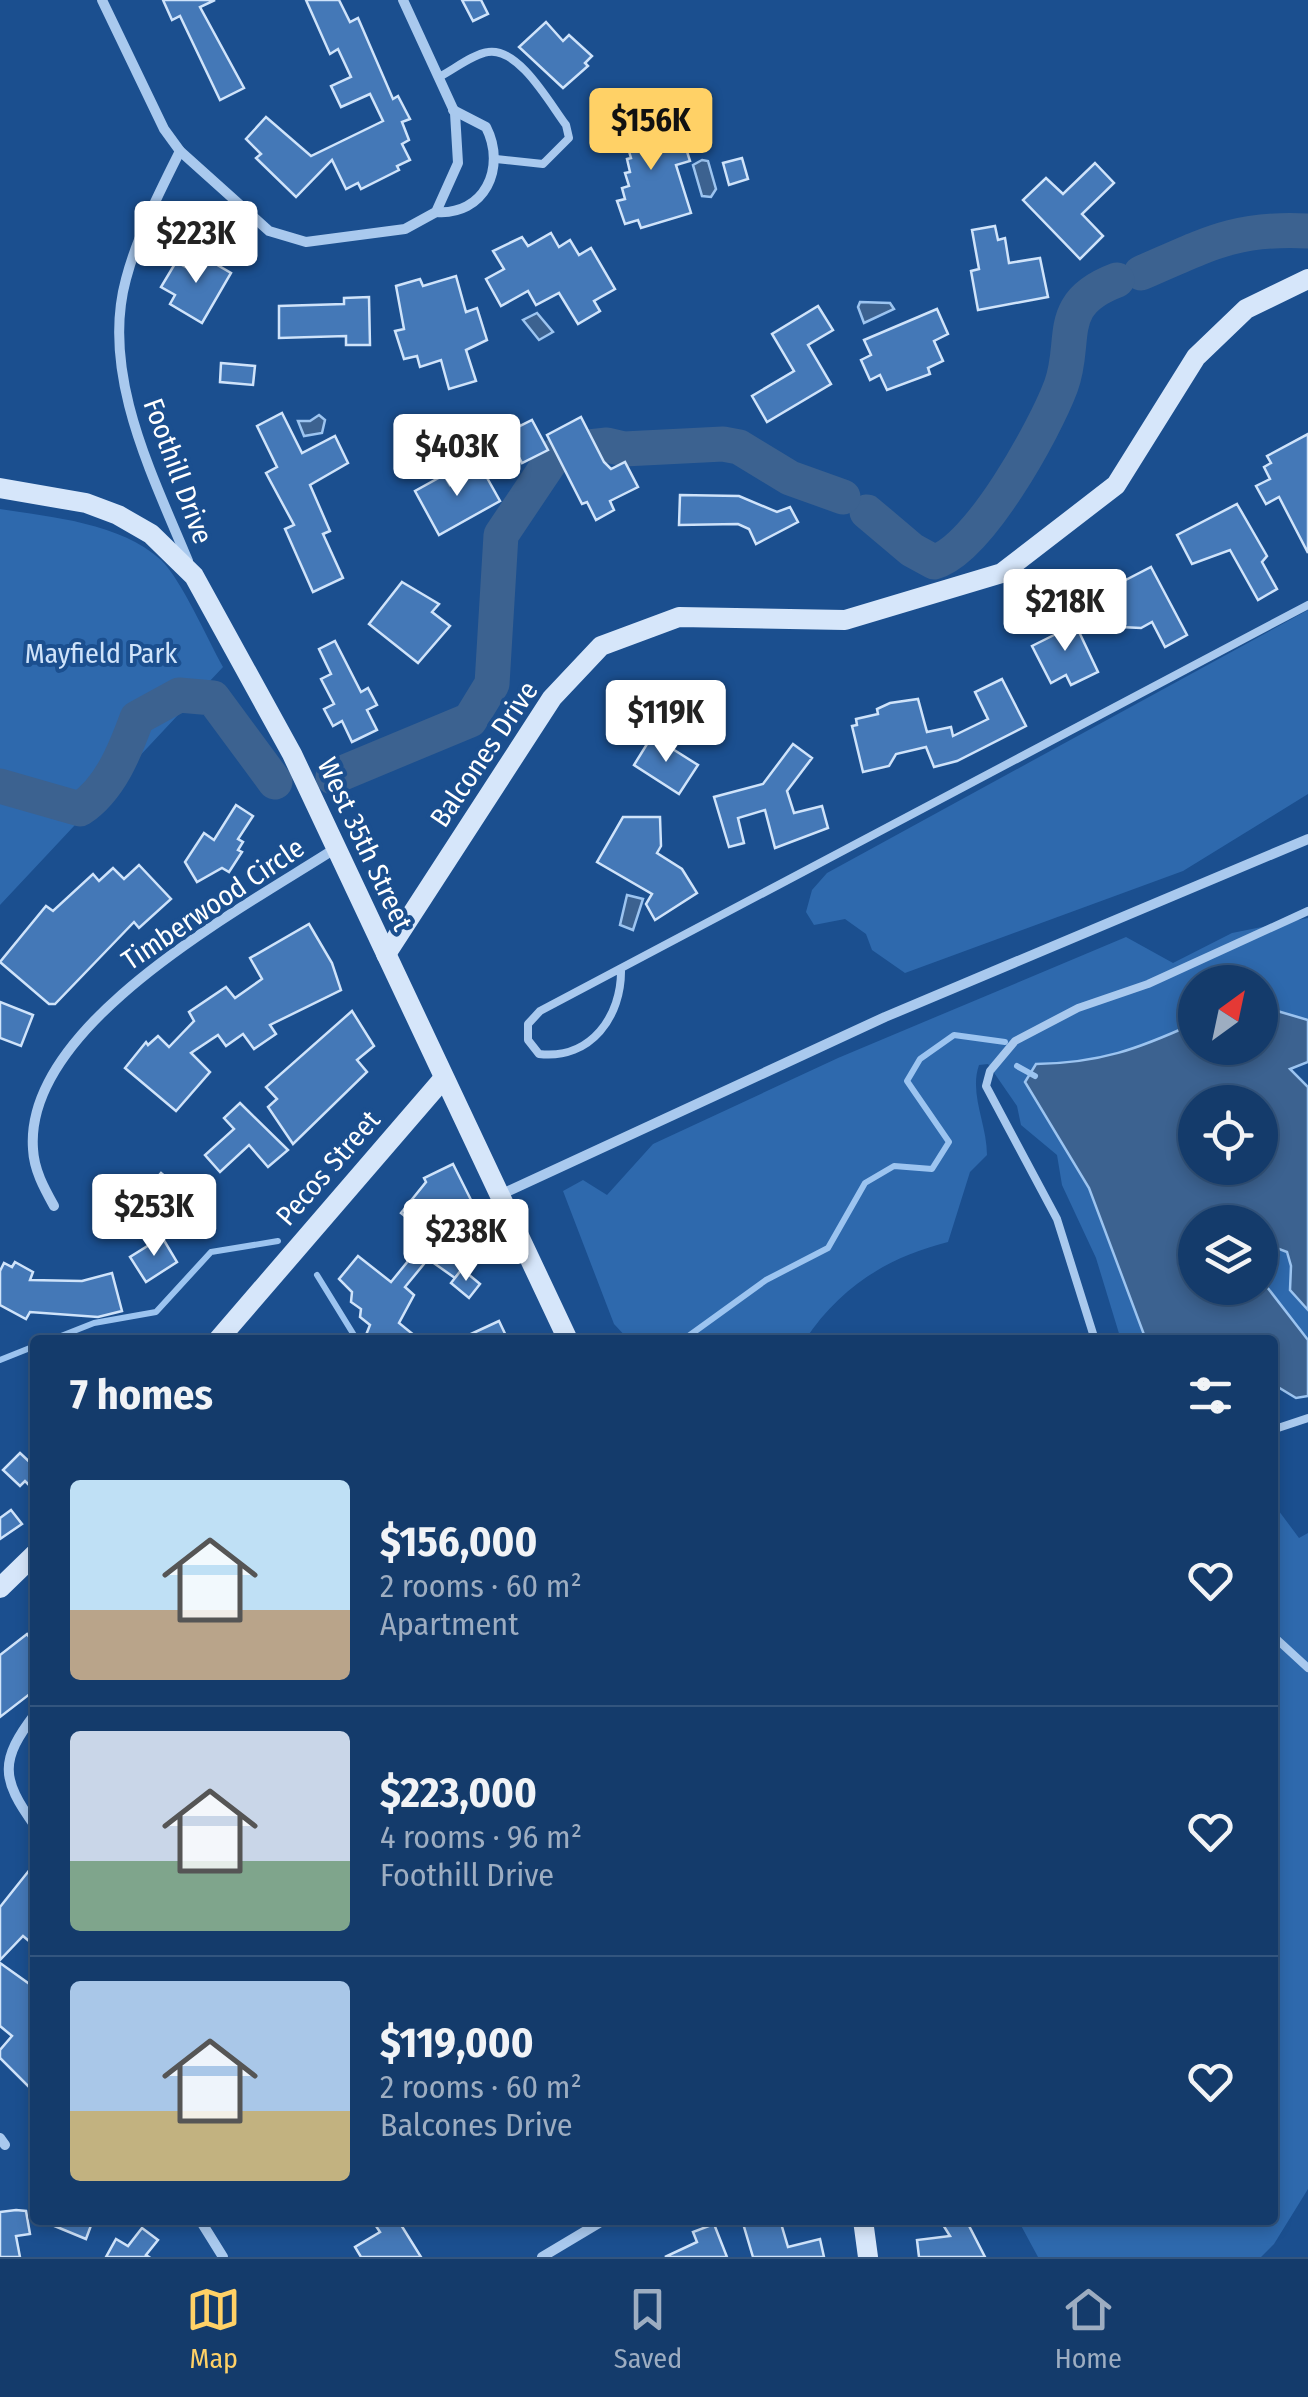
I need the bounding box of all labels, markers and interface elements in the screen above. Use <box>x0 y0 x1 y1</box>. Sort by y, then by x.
pin: $156K <box>581 88 721 173</box>
text: $156K <box>611 101 691 139</box>
pin: $223K <box>126 201 266 286</box>
text: $223K <box>157 214 235 252</box>
street label: Foothill Drive <box>136 394 220 548</box>
pin: $403K <box>387 414 527 499</box>
text: $403K <box>415 427 499 465</box>
pin: $218K <box>995 569 1135 654</box>
text: $218K <box>1026 582 1104 620</box>
park label: Mayfield Park <box>25 637 178 670</box>
street label: Balcones Drive <box>423 675 545 833</box>
pin: $119K <box>596 680 736 765</box>
text: $119K <box>628 693 704 731</box>
street label: West 35th Street <box>311 752 420 936</box>
street label: Timberwood Circle <box>116 831 310 977</box>
north arrow <box>1178 965 1278 1065</box>
map controls <box>1178 965 1278 1305</box>
button: locate <box>1178 1085 1278 1185</box>
street label: Pecos Street <box>269 1103 387 1232</box>
pin: $253K <box>84 1174 224 1259</box>
text: $253K <box>114 1187 194 1225</box>
pin: $238K <box>396 1199 536 1284</box>
button: layers <box>1178 1205 1278 1305</box>
text: $238K <box>425 1212 507 1250</box>
icon: filters <box>1183 1368 1238 1423</box>
text: 7 homes <box>70 1370 213 1420</box>
text: $156,000 <box>380 1517 537 1567</box>
icon: home <box>150 1520 270 1640</box>
icon: heart <box>1183 1553 1238 1608</box>
text: 2 rooms · 60 m² <box>380 1567 582 1605</box>
text: Apartment <box>380 1605 519 1643</box>
text: $223,000 <box>380 1768 537 1818</box>
icon: home <box>150 1771 270 1891</box>
icon: heart <box>1183 1804 1238 1859</box>
text: 4 rooms · 96 m² <box>380 1818 582 1856</box>
text: Foothill Drive <box>380 1856 554 1894</box>
text: $119,000 <box>380 2018 534 2068</box>
icon: home <box>150 2021 270 2141</box>
icon: heart <box>1183 2054 1238 2109</box>
text: 2 rooms · 60 m² <box>380 2068 582 2106</box>
text: Balcones Drive <box>380 2106 573 2144</box>
tab: Map <box>186 2282 241 2375</box>
tab: Saved <box>614 2282 682 2375</box>
tab: Home <box>1055 2282 1122 2375</box>

